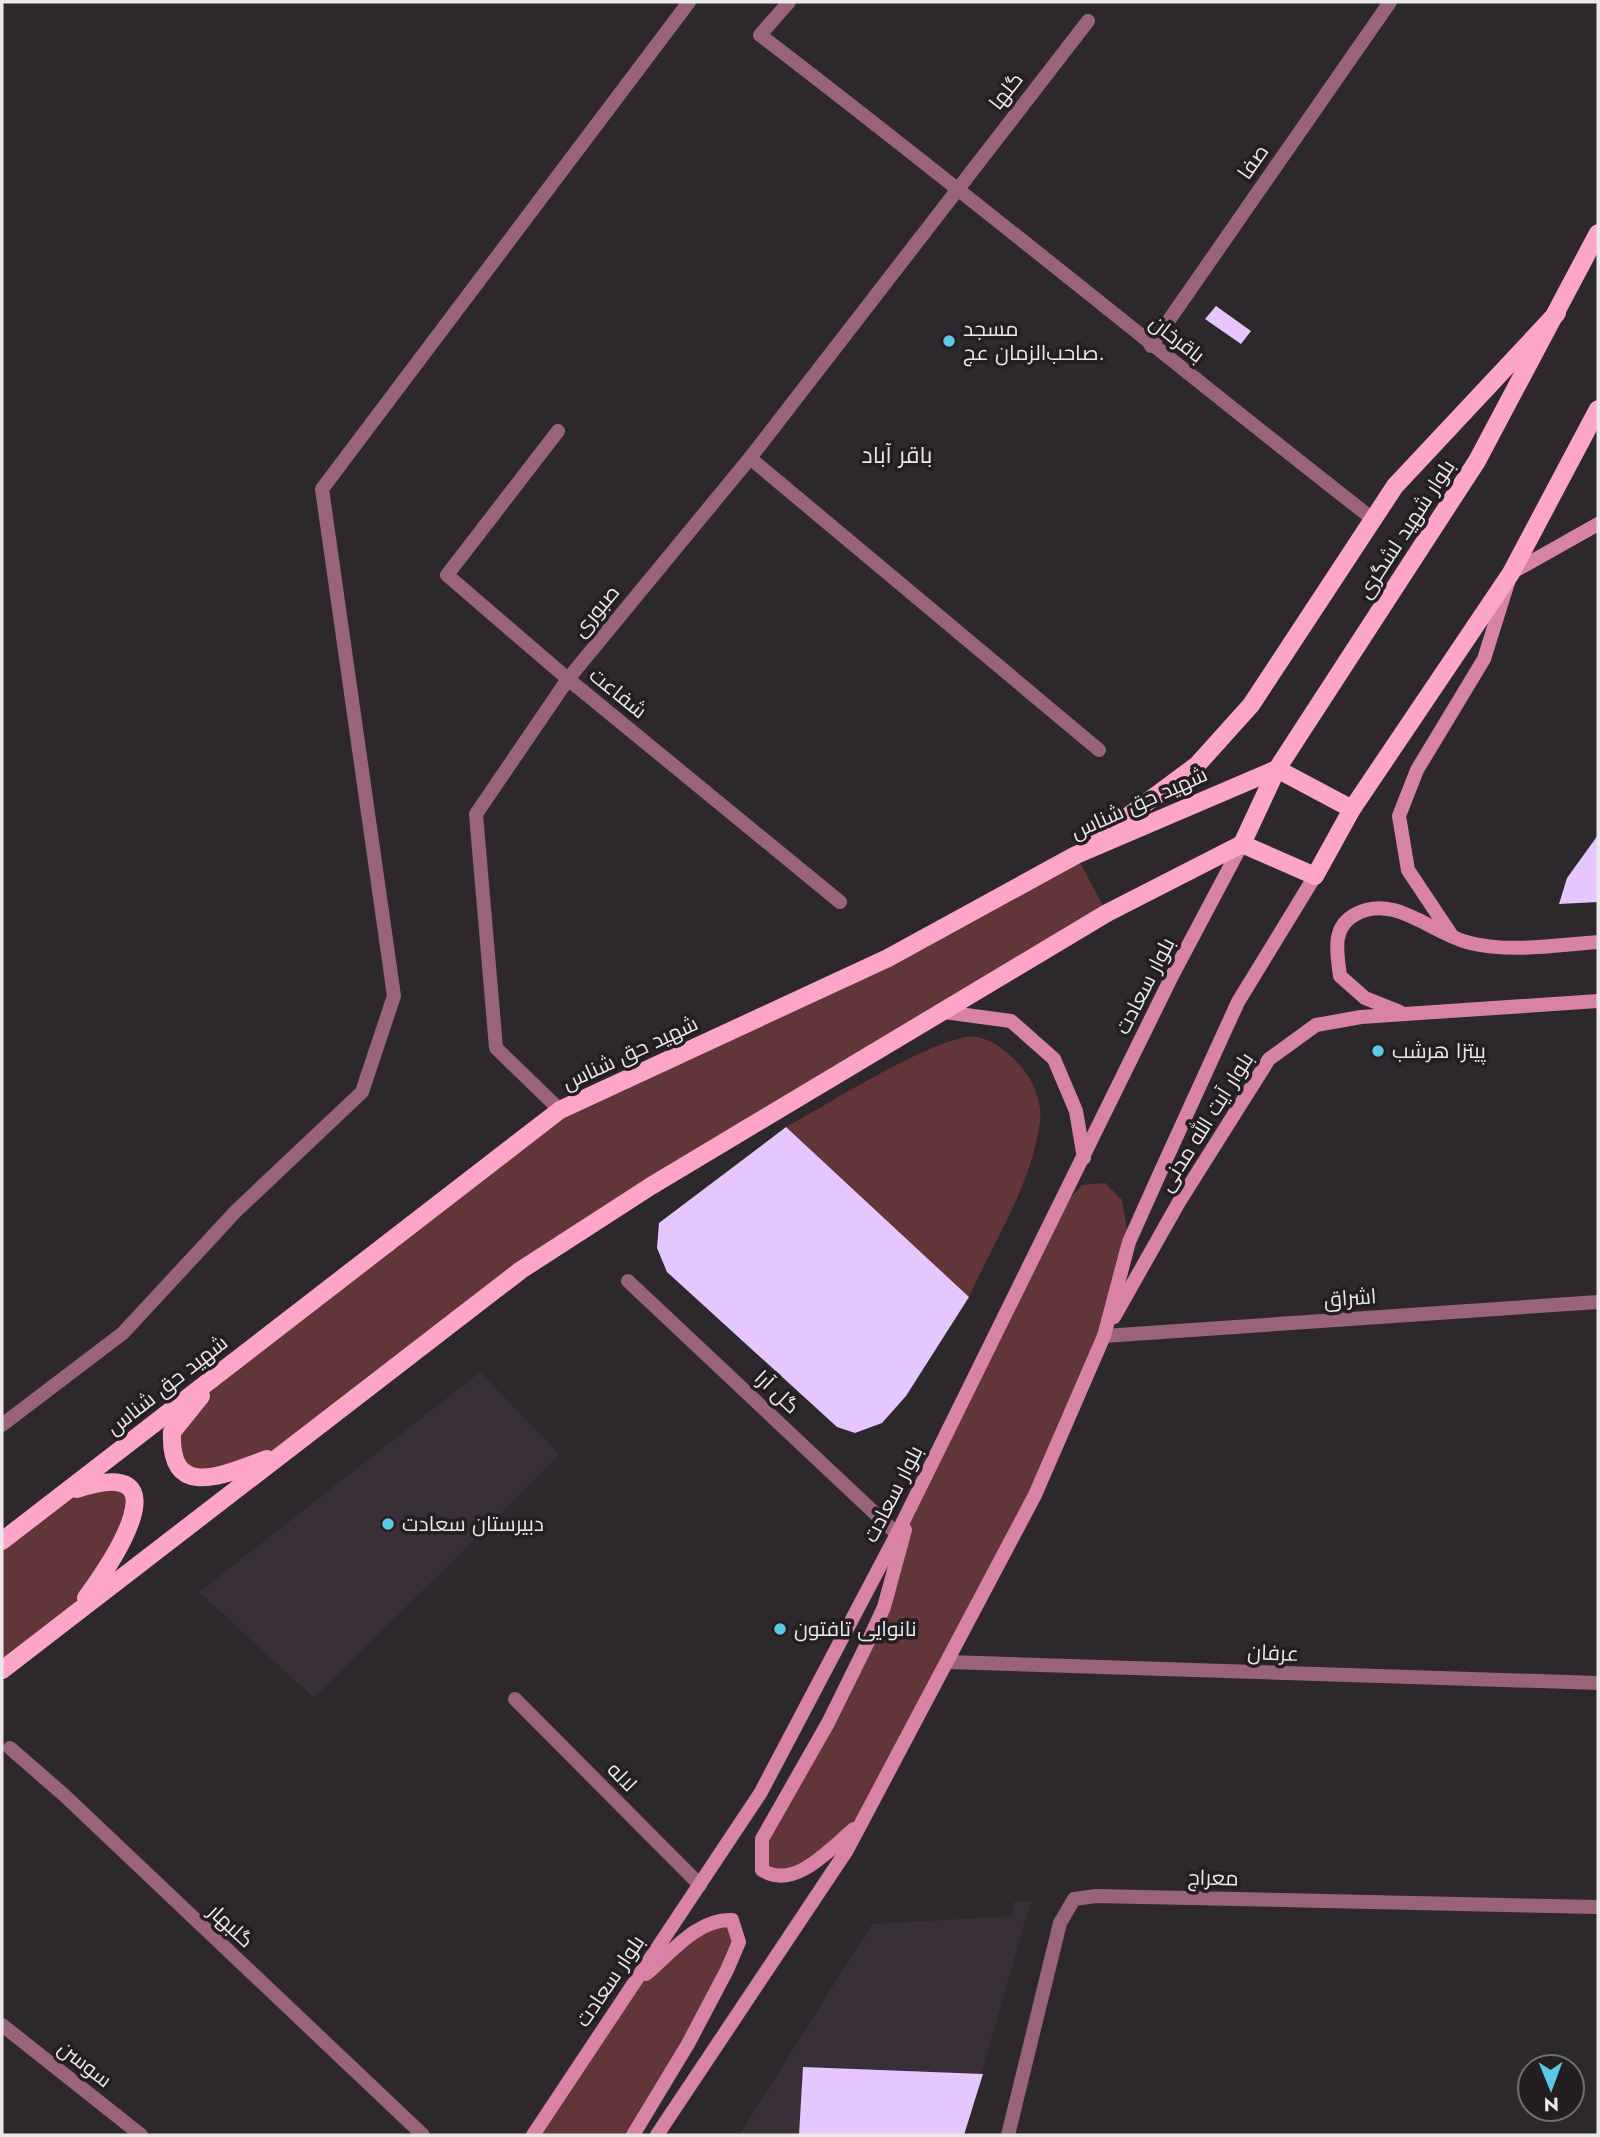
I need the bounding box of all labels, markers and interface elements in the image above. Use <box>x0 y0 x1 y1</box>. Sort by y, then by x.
street label: گلها <box>982 66 1030 116</box>
street label: صفا <box>1230 138 1276 186</box>
street label: باقرخان <box>1143 308 1211 370</box>
place label: مسجد صاحب‌الزمان عج. <box>963 314 1105 368</box>
marker: مسجد صاحب‌الزمان عج. <box>941 333 957 349</box>
district label: باقر آباد <box>862 438 932 472</box>
street label: بلوار شهید لشگری <box>1350 454 1462 604</box>
street label: صبوری <box>565 578 627 644</box>
street label: شفاعت <box>583 660 653 726</box>
street label: شهید حق شناس <box>1066 759 1212 847</box>
street label: بلوار سعادت <box>1108 932 1182 1040</box>
street label: شهید حق شناس <box>557 1008 703 1098</box>
place label: پیتزا هرشب <box>1392 1036 1486 1066</box>
marker: پیتزا هرشب <box>1370 1043 1386 1059</box>
street label: بلوار آیت الله مدنی <box>1151 1046 1261 1198</box>
street label: اشراق <box>1323 1281 1377 1315</box>
street label: شهید حق شناس <box>100 1328 234 1442</box>
street label: گل آرا <box>748 1363 806 1421</box>
street label: بلوار سعادت <box>856 1440 930 1548</box>
place label: دبیرستان سعادت <box>402 1509 544 1539</box>
marker: دبیرستان سعادت <box>380 1516 396 1532</box>
place label: نانوایی تافتون <box>794 1614 917 1644</box>
marker: نانوایی تافتون <box>772 1621 788 1637</box>
street label: عرفان <box>1247 1637 1299 1669</box>
street label: لاله <box>600 1755 644 1799</box>
street label: معراج <box>1187 1863 1239 1893</box>
street label: گلبهار <box>201 1896 260 1955</box>
street label: بلوار سعادت <box>568 1929 652 2033</box>
street label: سوسن <box>52 2033 118 2095</box>
north arrow <box>1516 2053 1586 2123</box>
text: N <box>1544 2091 1559 2118</box>

